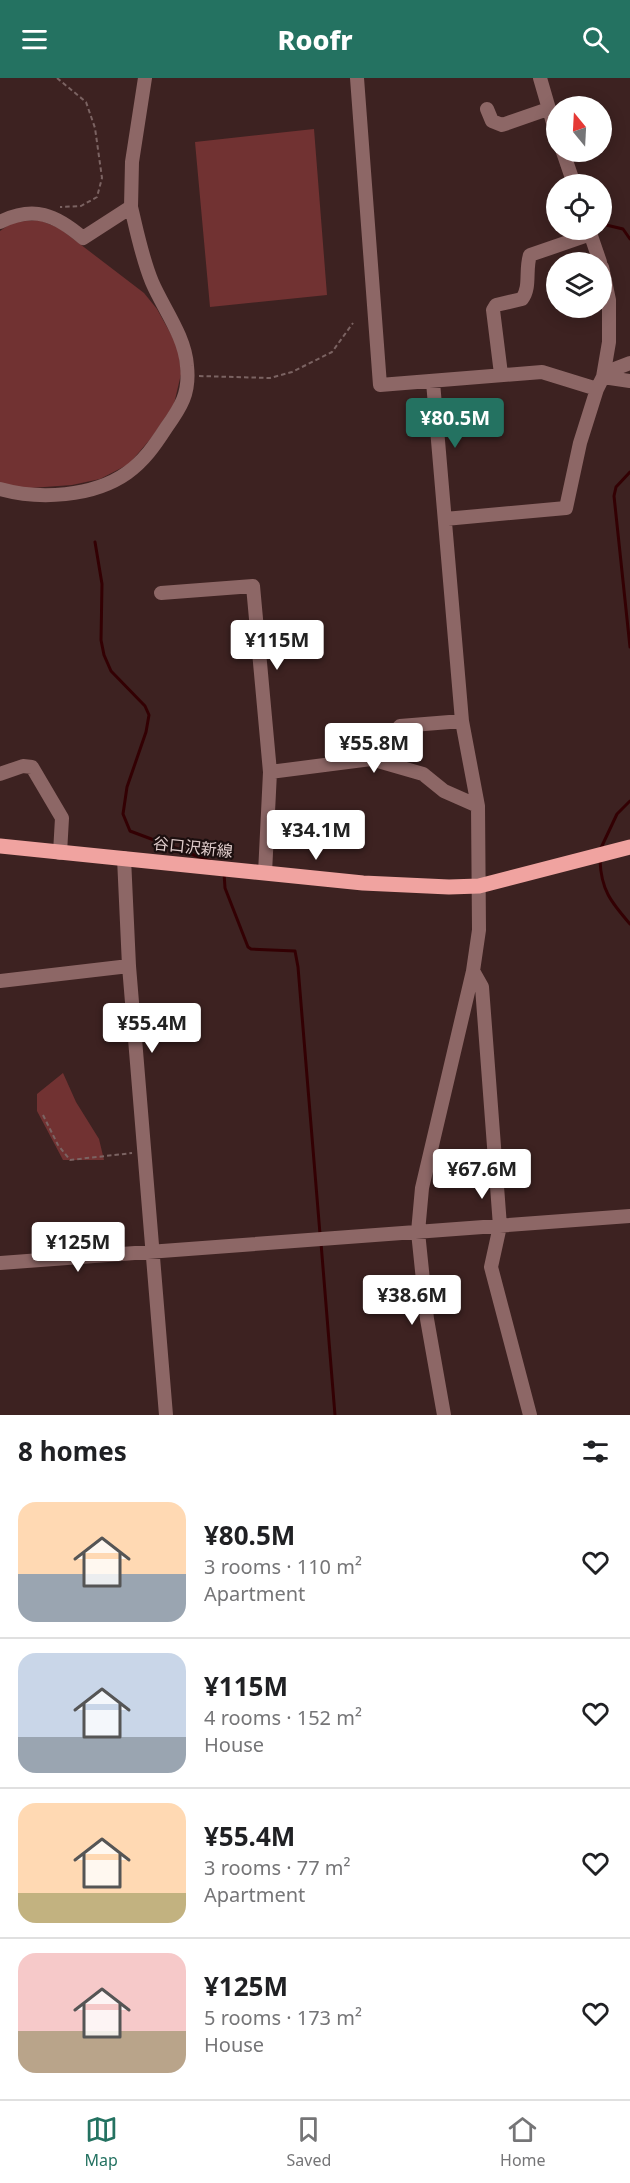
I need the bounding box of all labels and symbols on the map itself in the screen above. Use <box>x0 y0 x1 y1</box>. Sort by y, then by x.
north arrow <box>546 96 612 162</box>
pin: ¥80.5M <box>406 398 504 449</box>
pin: ¥115M <box>235 620 319 671</box>
pin: ¥55.8M <box>325 723 423 774</box>
pin: ¥34.1M <box>267 810 365 861</box>
street label: 谷口沢新線 <box>152 832 234 862</box>
pin: ¥55.4M <box>103 1003 201 1054</box>
pin: ¥67.6M <box>433 1149 531 1200</box>
pin: ¥125M <box>36 1222 120 1273</box>
pin: ¥38.6M <box>363 1275 461 1326</box>

